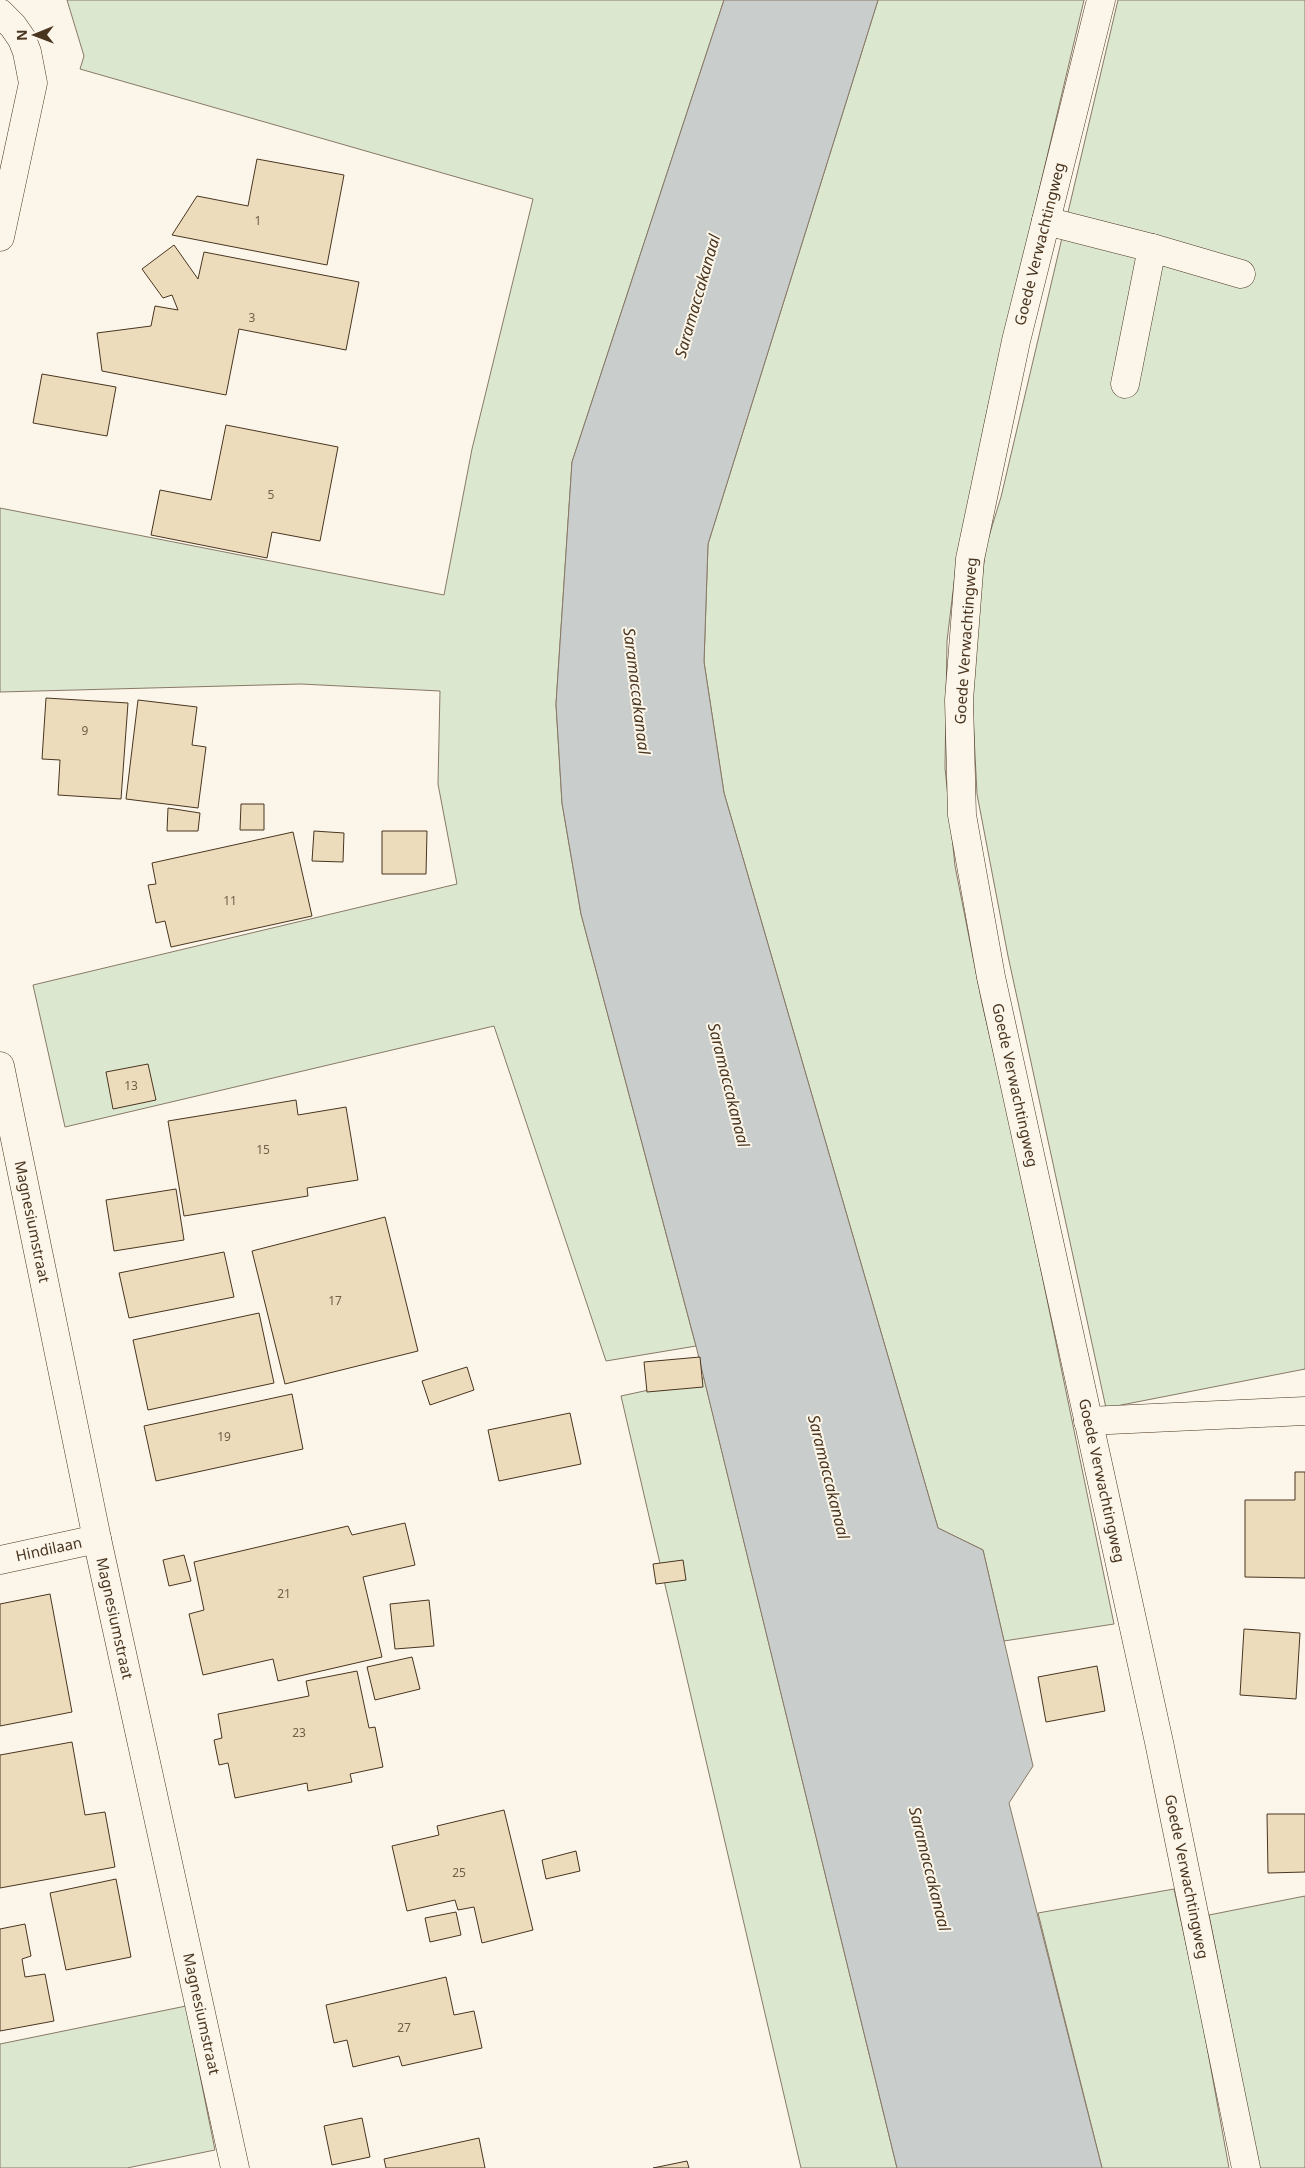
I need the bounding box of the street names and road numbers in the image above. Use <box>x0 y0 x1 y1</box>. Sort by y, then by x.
street label: Goede Verwachtingweg <box>1009 160 1069 327</box>
street label: Goede Verwachtingweg <box>949 557 981 725</box>
street label: Goede Verwachtingweg <box>988 1001 1043 1169</box>
street label: Magnesiumstraat <box>11 1159 55 1285</box>
street label: Goede Verwachtingweg <box>1075 1397 1130 1564</box>
street label: Hindilaan <box>14 1532 84 1565</box>
street label: Magnesiumstraat <box>92 1555 139 1681</box>
street label: Goede Verwachtingweg <box>1161 1792 1214 1961</box>
street label: Magnesiumstraat <box>179 1951 225 2077</box>

